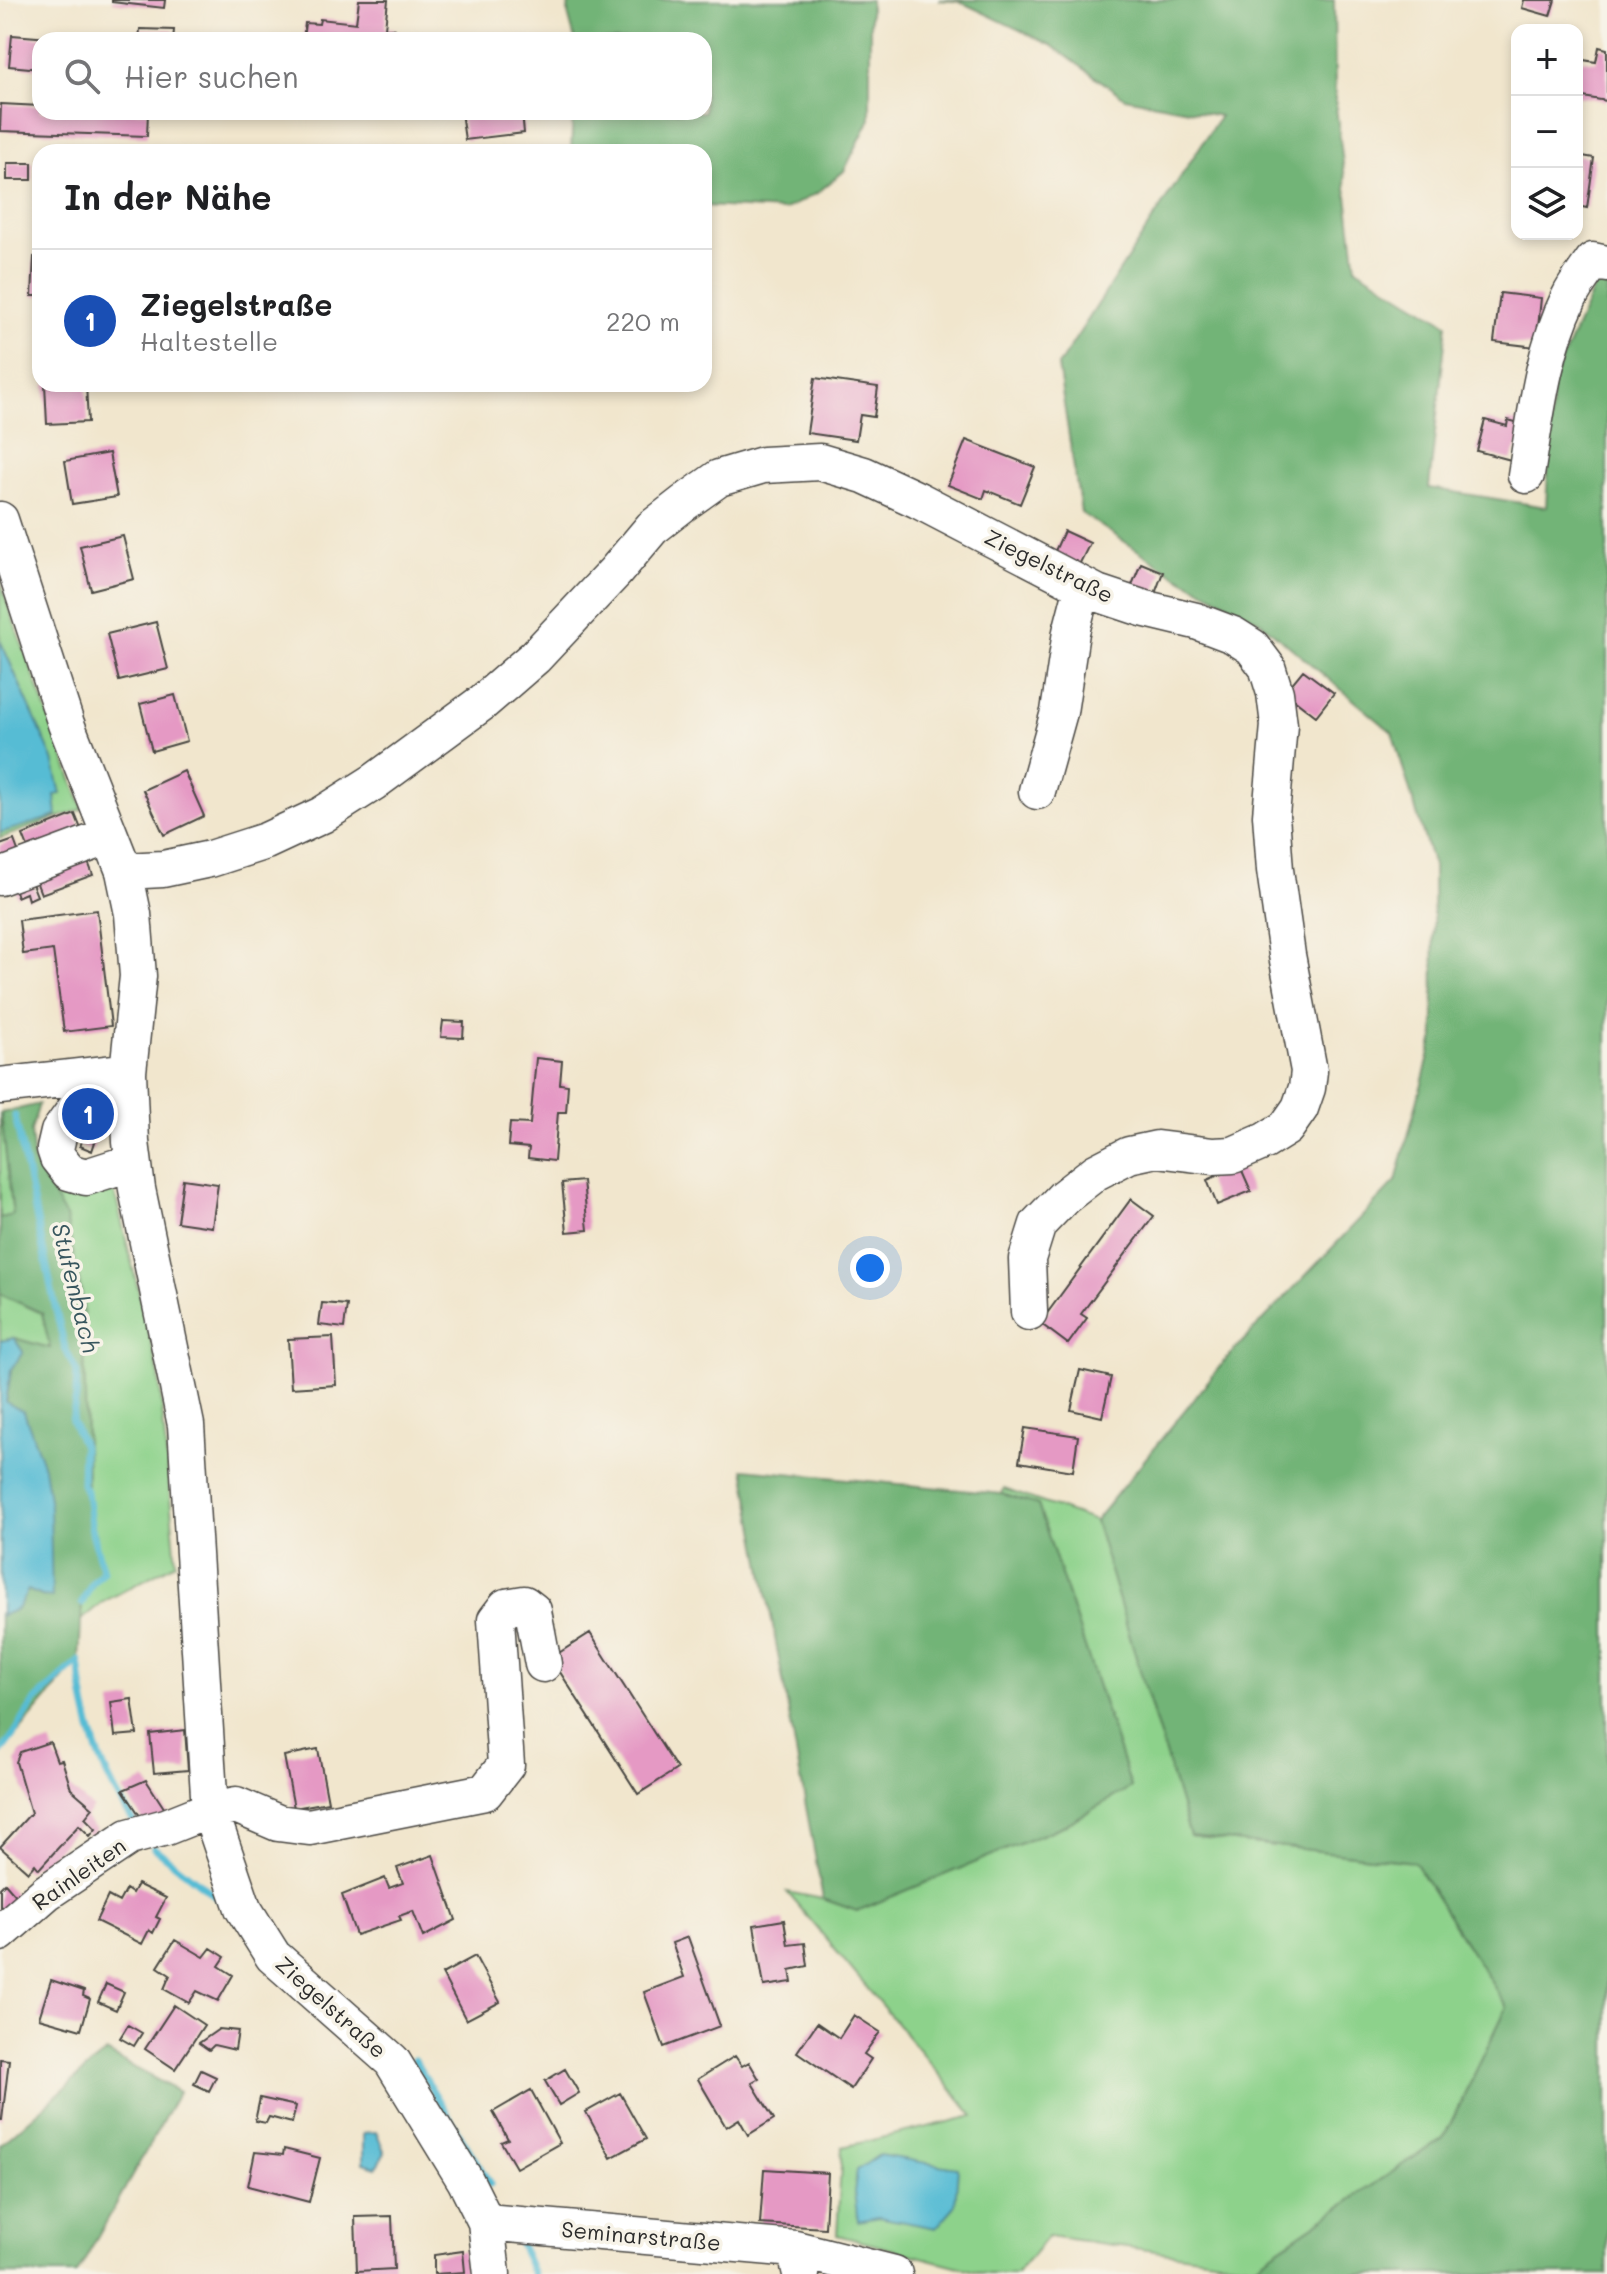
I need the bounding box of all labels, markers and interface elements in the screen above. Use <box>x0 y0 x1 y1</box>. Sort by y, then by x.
map controls <box>1511 24 1583 240</box>
button: + <box>1511 24 1583 96</box>
search box <box>32 32 712 120</box>
icon: search <box>60 54 104 98</box>
text: Hier suchen <box>124 56 299 96</box>
button: − <box>1511 96 1583 168</box>
button: layers <box>1511 168 1583 240</box>
text: In der Nähe <box>64 174 272 219</box>
text: Ziegelstraße <box>140 284 332 324</box>
text: 1 <box>84 304 96 338</box>
text: 220 m <box>606 304 680 338</box>
text: Haltestelle <box>140 324 278 358</box>
street label: Ziegelstraße <box>980 522 1118 609</box>
pin: 1 <box>62 1084 114 1144</box>
water label: Stufenbach <box>45 1220 108 1356</box>
your location <box>850 1248 890 1288</box>
street label: Rainleiten <box>26 1831 131 1916</box>
street label: Ziegelstraße <box>270 1949 393 2064</box>
street label: Seminarstraße <box>560 2214 722 2257</box>

